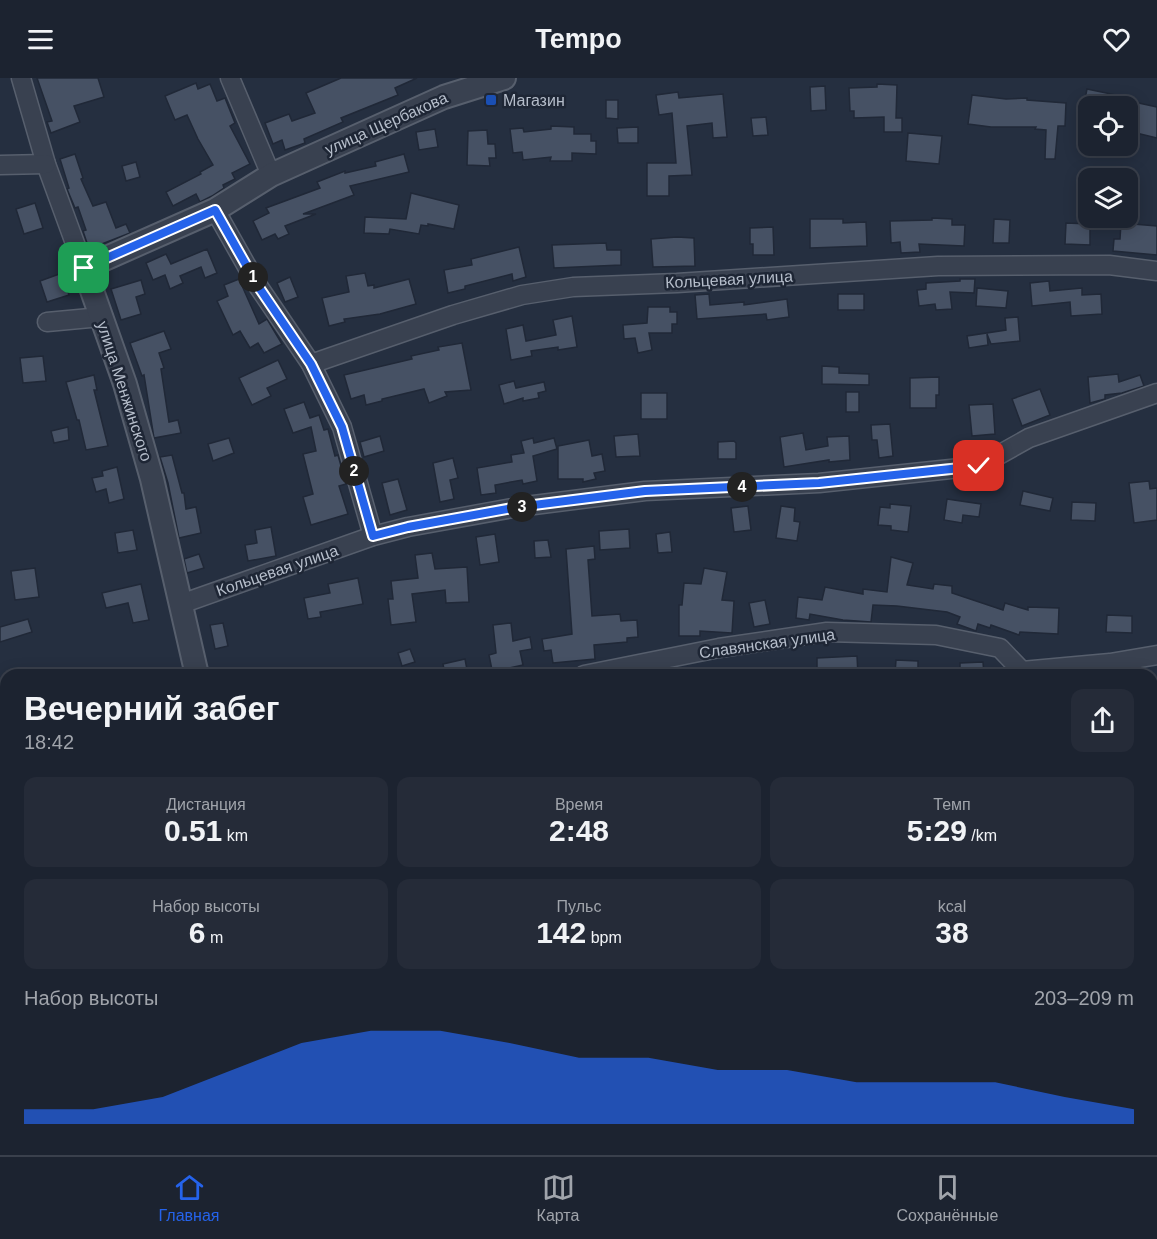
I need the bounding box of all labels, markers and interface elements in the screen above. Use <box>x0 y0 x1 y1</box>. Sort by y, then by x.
icon: menu <box>24 23 57 56</box>
icon: heart <box>1100 23 1133 56</box>
text: Tempo <box>535 24 622 54</box>
street label: улица Щербакова <box>322 89 450 158</box>
place label: Магазин <box>503 92 565 109</box>
marker: Магазин <box>484 93 498 107</box>
map controls <box>1078 96 1138 228</box>
button: locate <box>1078 96 1138 156</box>
button: layers <box>1078 168 1138 228</box>
pin <box>58 242 109 293</box>
icon: arrive <box>67 251 100 284</box>
pin: 1 <box>238 262 268 292</box>
text: 1 <box>249 268 257 285</box>
street label: Кольцевая улица <box>665 268 793 291</box>
street label: улица Менжинского <box>94 319 155 464</box>
pin <box>953 440 1004 491</box>
icon: check <box>962 449 995 482</box>
pin: 2 <box>339 456 369 486</box>
text: 2 <box>350 462 358 479</box>
pin: 4 <box>727 472 757 502</box>
text: 4 <box>738 478 746 495</box>
pin: 3 <box>507 492 537 522</box>
text: 3 <box>518 498 526 515</box>
street label: Кольцевая улица <box>214 542 340 599</box>
street label: Славянская улица <box>698 626 836 661</box>
button: share <box>1071 689 1134 752</box>
text: Вечерний забег <box>24 690 280 727</box>
text: 18:42 <box>24 731 74 753</box>
text: Дистанция <box>166 796 246 813</box>
text: Время <box>555 796 603 813</box>
text: Темп <box>933 796 971 813</box>
text: 0.51 <box>164 814 222 847</box>
text: 2:48 <box>549 814 609 847</box>
text: 5:29 <box>907 814 967 847</box>
text: km <box>222 827 248 844</box>
text: /km <box>967 827 997 844</box>
text: Набор высоты <box>152 898 260 915</box>
text: Пульс <box>557 898 601 915</box>
text: kcal <box>938 898 966 915</box>
text: 6 <box>189 916 205 949</box>
text: 142 <box>536 916 586 949</box>
text: 38 <box>935 916 969 949</box>
text: m <box>205 929 223 946</box>
text: bpm <box>586 929 622 946</box>
text: Набор высоты <box>24 987 158 1009</box>
text: 203–209 m <box>1034 987 1134 1009</box>
tab: Главная <box>159 1171 219 1225</box>
tab: Карта <box>537 1171 579 1225</box>
tab: Сохранённые <box>897 1171 998 1225</box>

